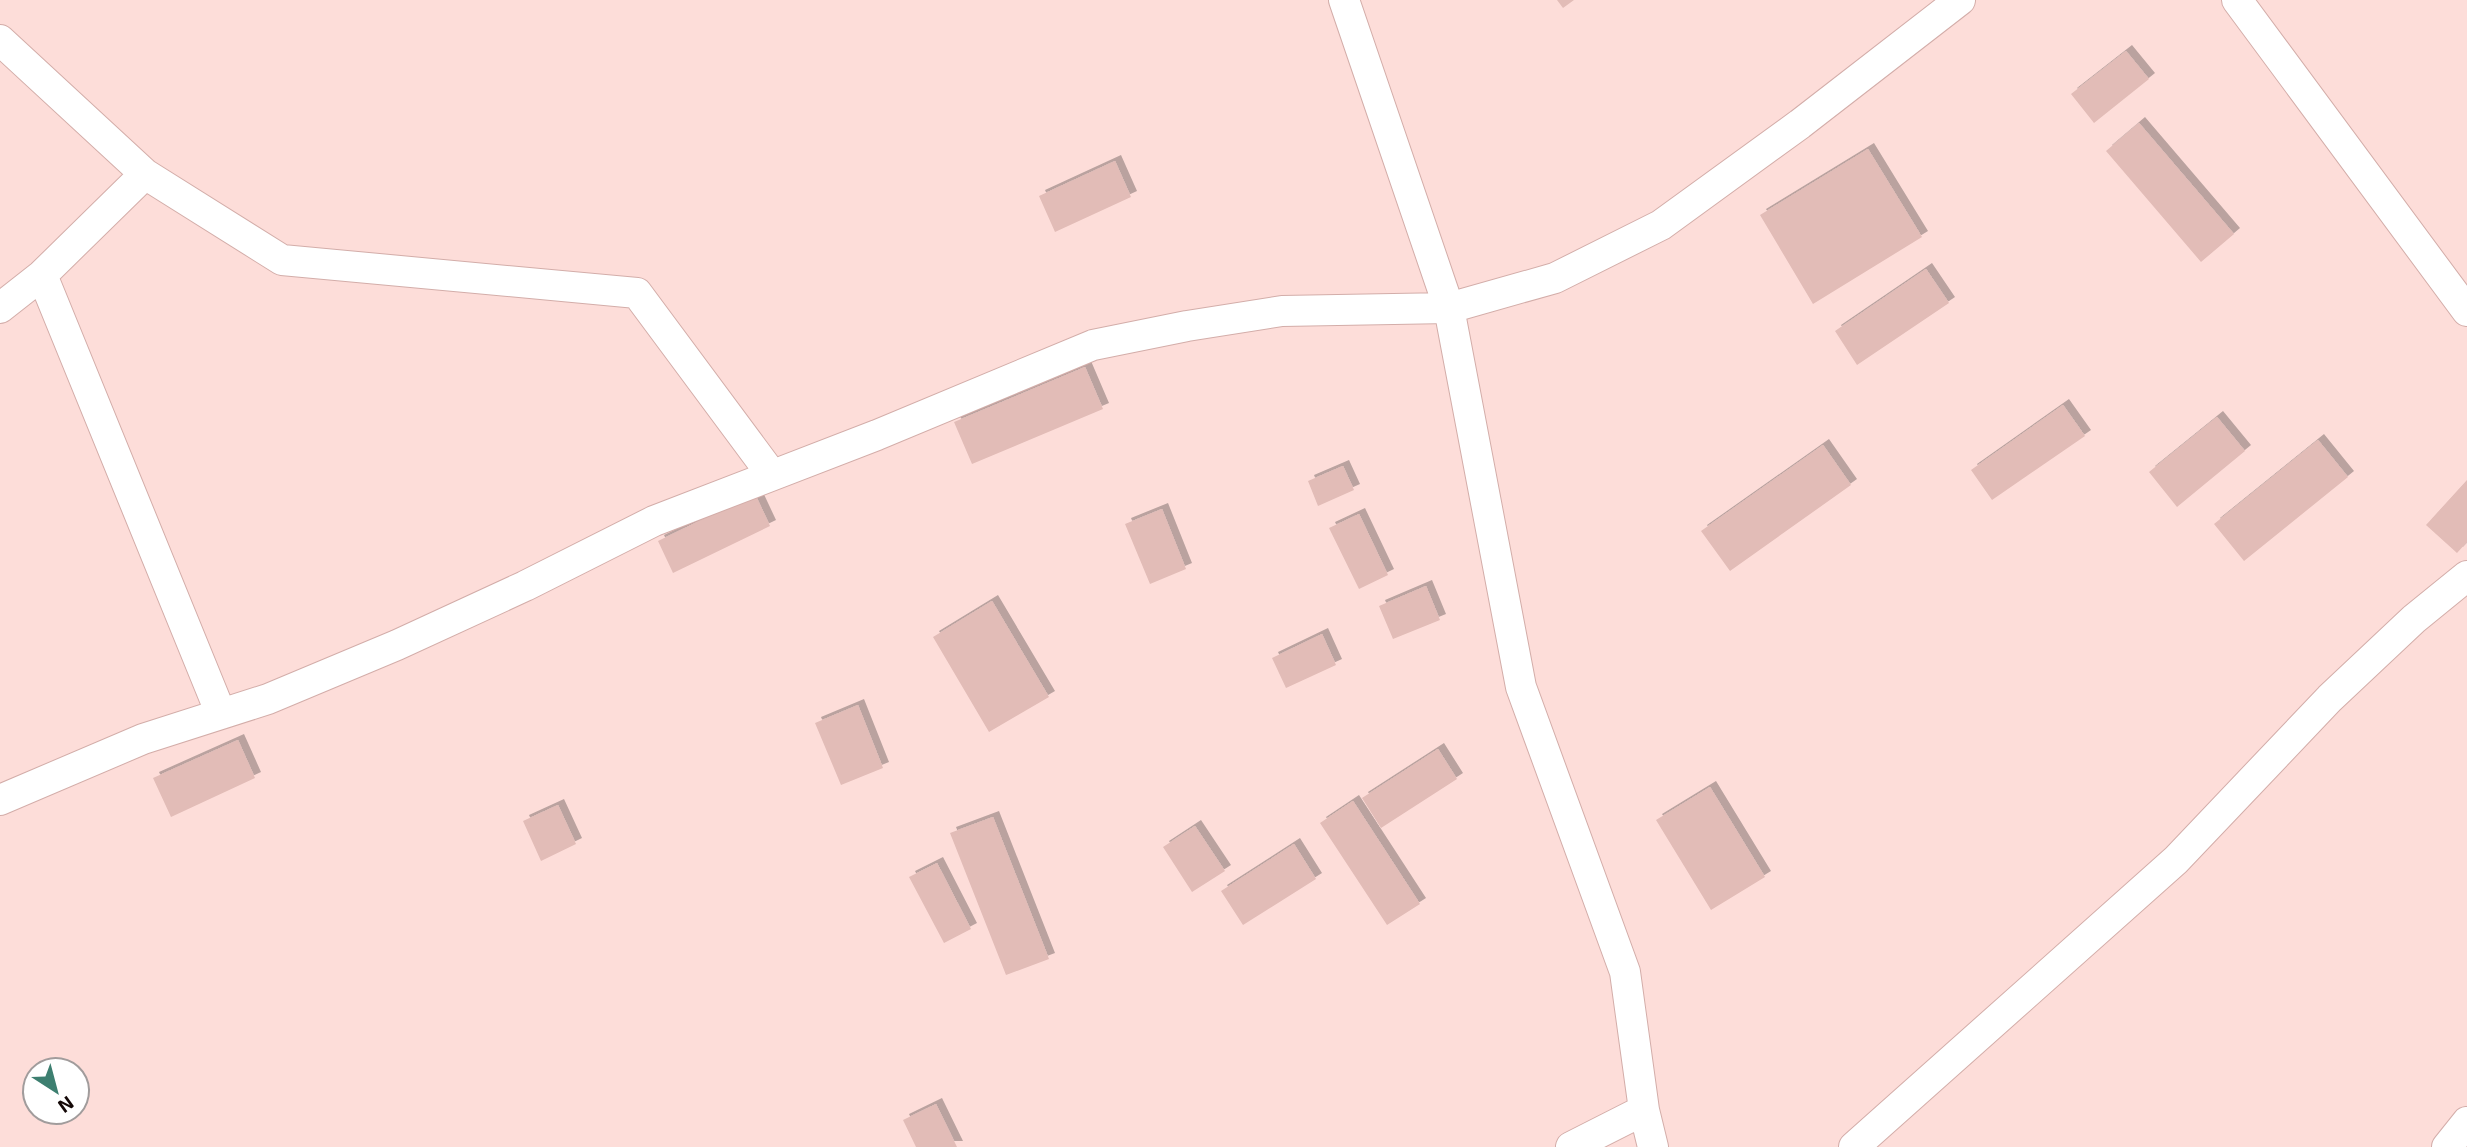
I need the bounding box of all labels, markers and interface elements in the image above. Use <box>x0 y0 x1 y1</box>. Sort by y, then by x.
north arrow <box>21 1056 91 1126</box>
text: N <box>54 1092 79 1118</box>

